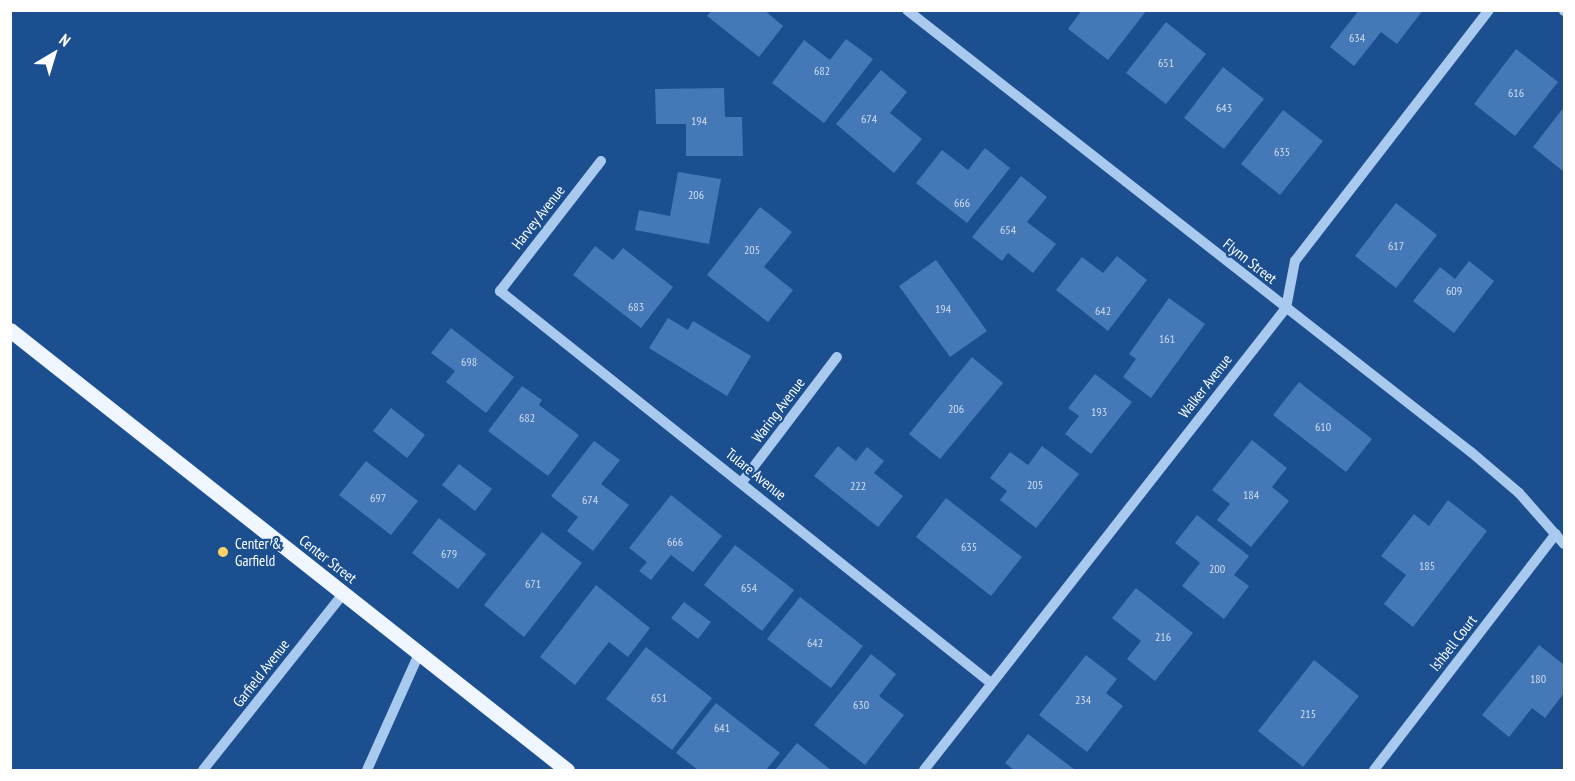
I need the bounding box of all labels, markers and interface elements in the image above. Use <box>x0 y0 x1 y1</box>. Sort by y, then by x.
north arrow <box>24 24 84 84</box>
text: N <box>56 29 75 50</box>
house number: 634 <box>1349 31 1365 45</box>
house number: 651 <box>1158 56 1174 70</box>
house number: 682 <box>814 64 830 78</box>
house number: 616 <box>1508 86 1524 100</box>
house number: 643 <box>1216 101 1232 115</box>
house number: 674 <box>861 112 877 126</box>
house number: 194 <box>691 114 707 128</box>
house number: 635 <box>1274 145 1290 159</box>
street label: Harvey Avenue <box>507 181 569 253</box>
house number: 206 <box>688 188 704 202</box>
house number: 666 <box>954 196 970 210</box>
house number: 654 <box>1000 223 1016 237</box>
street label: Flynn Street <box>1220 235 1280 287</box>
house number: 617 <box>1388 239 1404 253</box>
house number: 205 <box>744 243 760 257</box>
house number: 609 <box>1446 284 1462 298</box>
house number: 683 <box>628 300 644 314</box>
house number: 194 <box>935 302 951 316</box>
house number: 642 <box>1095 304 1111 318</box>
house number: 161 <box>1159 332 1175 346</box>
street label: Walker Avenue <box>1174 350 1236 422</box>
house number: 698 <box>461 355 477 369</box>
street label: Waring Avenue <box>748 374 808 446</box>
house number: 206 <box>948 402 964 416</box>
house number: 193 <box>1091 405 1107 419</box>
house number: 682 <box>519 411 535 425</box>
house number: 610 <box>1315 420 1331 434</box>
street label: Tulare Avenue <box>722 444 790 504</box>
house number: 205 <box>1027 478 1043 492</box>
house number: 222 <box>850 479 866 493</box>
house number: 184 <box>1243 488 1259 502</box>
house number: 697 <box>370 491 386 505</box>
house number: 674 <box>582 493 598 507</box>
street label: Center Street <box>296 531 360 587</box>
place label: Center & Garfield <box>235 534 282 569</box>
house number: 666 <box>667 535 683 549</box>
house number: 635 <box>961 540 977 554</box>
marker: Center & Garfield <box>216 545 230 559</box>
house number: 679 <box>441 547 457 561</box>
house number: 185 <box>1419 559 1435 573</box>
house number: 200 <box>1209 562 1225 576</box>
house number: 671 <box>525 577 541 591</box>
house number: 654 <box>741 581 757 595</box>
street label: Ishbell Court <box>1426 611 1480 675</box>
house number: 216 <box>1155 630 1171 644</box>
street label: Garfield Avenue <box>229 635 293 711</box>
house number: 642 <box>807 636 823 650</box>
house number: 180 <box>1530 672 1546 686</box>
house number: 651 <box>651 691 667 705</box>
house number: 234 <box>1075 693 1091 707</box>
house number: 630 <box>853 698 869 712</box>
house number: 215 <box>1300 707 1316 721</box>
house number: 641 <box>714 721 730 735</box>

